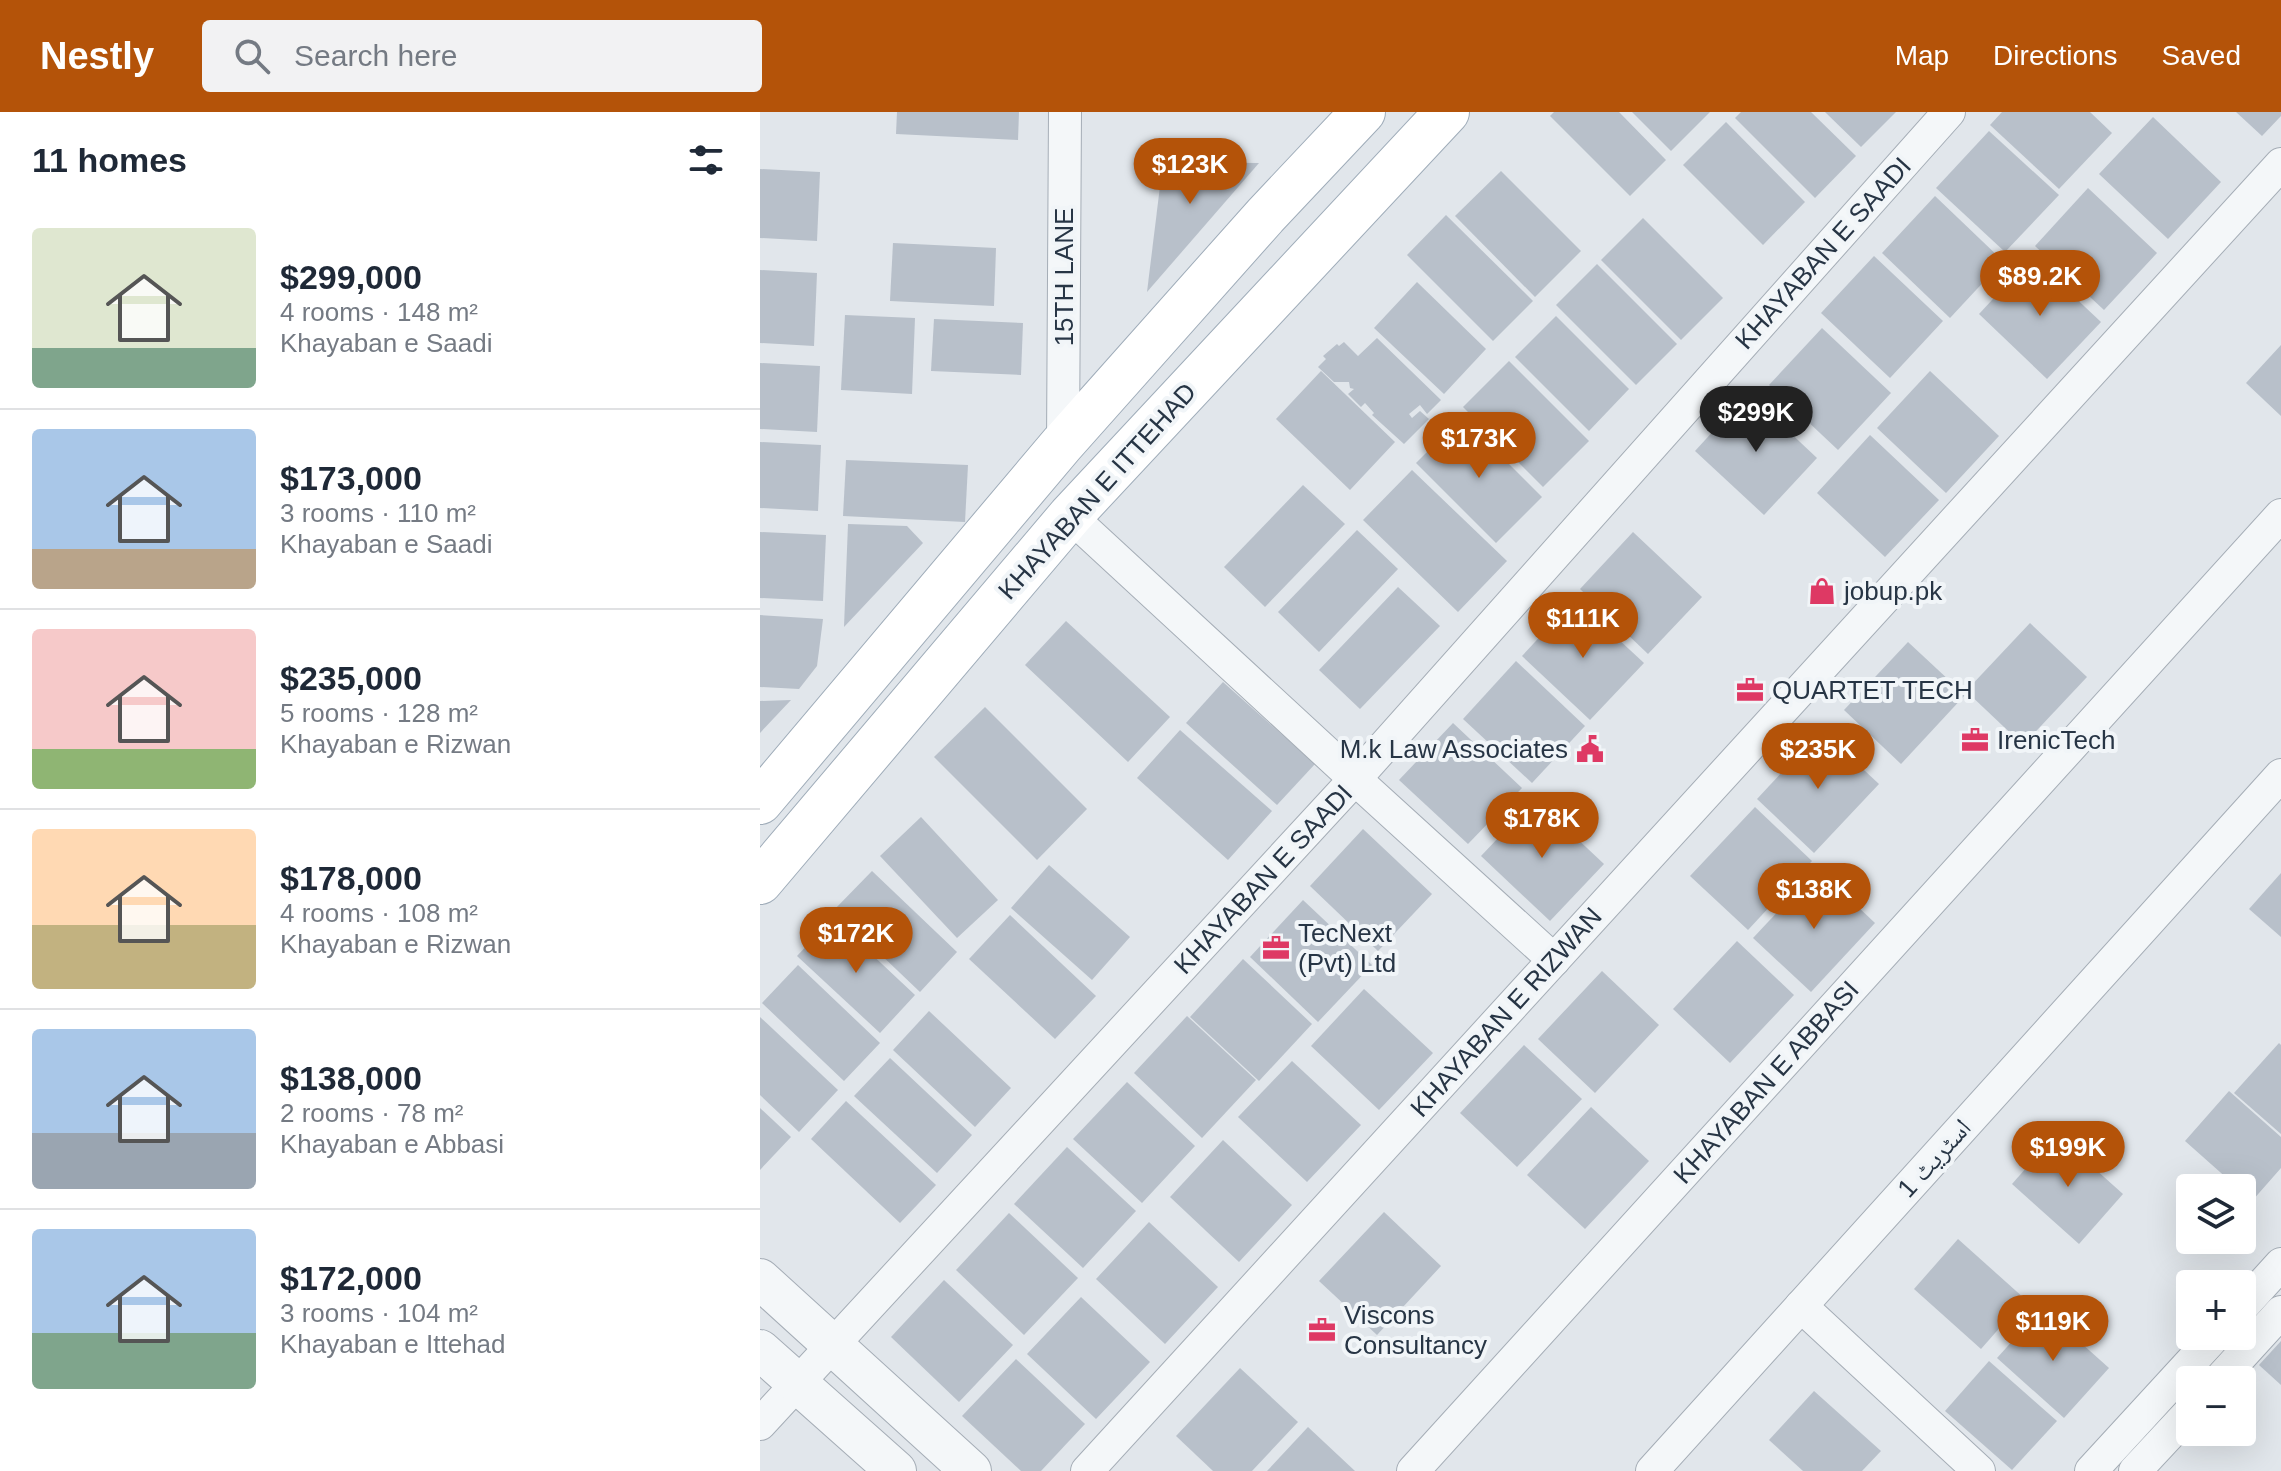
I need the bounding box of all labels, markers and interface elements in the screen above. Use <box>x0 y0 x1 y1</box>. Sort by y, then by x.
search box <box>202 20 762 92</box>
icon: search <box>230 34 274 78</box>
text: Nestly <box>40 35 154 77</box>
text: Search here <box>294 39 458 72</box>
text: Map <box>1895 40 1949 71</box>
text: Directions <box>1993 40 2118 71</box>
text: Saved <box>2162 40 2241 71</box>
icon: filters <box>684 138 728 182</box>
pin: $123K <box>1134 138 1246 206</box>
text: 11 homes <box>32 141 187 179</box>
text: $123K <box>1152 149 1228 179</box>
street label: KHAYABAN E SAADI <box>1729 151 1917 355</box>
street label: 15TH LANE <box>1049 208 1079 346</box>
pin: $89.2K <box>1975 250 2105 318</box>
text: $299,000 <box>280 258 422 296</box>
icon: home <box>96 260 192 356</box>
text: $89.2K <box>1998 261 2082 291</box>
text: 4 rooms · 148 m² <box>280 297 478 327</box>
text: Khayaban e Saadi <box>280 328 493 358</box>
street label: KHAYABAN E ITTEHAD <box>992 377 1202 605</box>
pin: $299K <box>1700 386 1812 454</box>
text: $299K <box>1718 397 1794 427</box>
pin: $173K <box>1423 412 1535 480</box>
text: $173K <box>1441 423 1517 453</box>
text: $173,000 <box>280 459 422 497</box>
icon: home <box>96 461 192 557</box>
text: 3 rooms · 110 m² <box>280 498 476 528</box>
text: Khayaban e Saadi <box>280 529 493 559</box>
shop icon: jobup.pk <box>1807 576 1837 606</box>
place label: jobup.pk <box>1843 576 1943 606</box>
pin: $111K <box>1527 592 1639 660</box>
text: $111K <box>1546 603 1620 633</box>
text: $235,000 <box>280 659 422 697</box>
icon: home <box>96 661 192 757</box>
office icon: QUARTET TECH <box>1735 675 1765 705</box>
place label: QUARTET TECH <box>1772 675 1973 705</box>
text: 5 rooms · 128 m² <box>280 698 478 728</box>
pin: $235K <box>1762 723 1874 791</box>
office icon: IrenicTech <box>1960 725 1990 755</box>
place label: IrenicTech <box>1997 725 2116 755</box>
text: Khayaban e Rizwan <box>280 729 511 759</box>
place label: M.k Law Associates <box>1340 734 1568 764</box>
public building icon: M.k Law Associates <box>1575 734 1605 764</box>
text: $235K <box>1780 734 1856 764</box>
street label: KHAYABAN E SAADI <box>1168 778 1358 980</box>
pin: $178K <box>1486 792 1598 860</box>
text: $178K <box>1504 803 1580 833</box>
text: $178,000 <box>280 859 422 897</box>
icon: home <box>96 861 192 957</box>
pin: $138K <box>1758 863 1870 931</box>
text: $138K <box>1776 874 1852 904</box>
text: 4 rooms · 108 m² <box>280 898 478 928</box>
street label: KHAYABAN E RIZWAN <box>1404 901 1608 1123</box>
pin: $172K <box>800 907 912 975</box>
text: $172K <box>818 918 894 948</box>
place label: TecNext (Pvt) Ltd <box>1298 918 1396 978</box>
text: Khayaban e Rizwan <box>280 929 511 959</box>
office icon: TecNext (Pvt) Ltd <box>1261 933 1291 963</box>
street label: KHAYABAN E ABBASI <box>1667 975 1865 1189</box>
text: $138,000 <box>280 1059 422 1097</box>
icon: home <box>96 1061 192 1157</box>
text: 2 rooms · 78 m² <box>280 1098 464 1128</box>
street label: اسٹریٹ 1 <box>1891 1113 1977 1203</box>
pin: $199K <box>2012 1121 2124 1189</box>
text: Khayaban e Abbasi <box>280 1129 504 1159</box>
text: $199K <box>2030 1132 2106 1162</box>
map controls <box>2176 1174 2256 1446</box>
button: layers <box>2176 1174 2256 1254</box>
text: $172,000 <box>280 1259 422 1297</box>
icon: home <box>96 1261 192 1357</box>
button: + <box>2176 1270 2256 1350</box>
pin: $119K <box>1997 1295 2109 1363</box>
text: 3 rooms · 104 m² <box>280 1298 478 1328</box>
place label: Viscons Consultancy <box>1344 1300 1487 1360</box>
text: $119K <box>2015 1306 2091 1336</box>
office icon: Viscons Consultancy <box>1307 1315 1337 1345</box>
text: Khayaban e Ittehad <box>280 1329 506 1359</box>
button: − <box>2176 1366 2256 1446</box>

